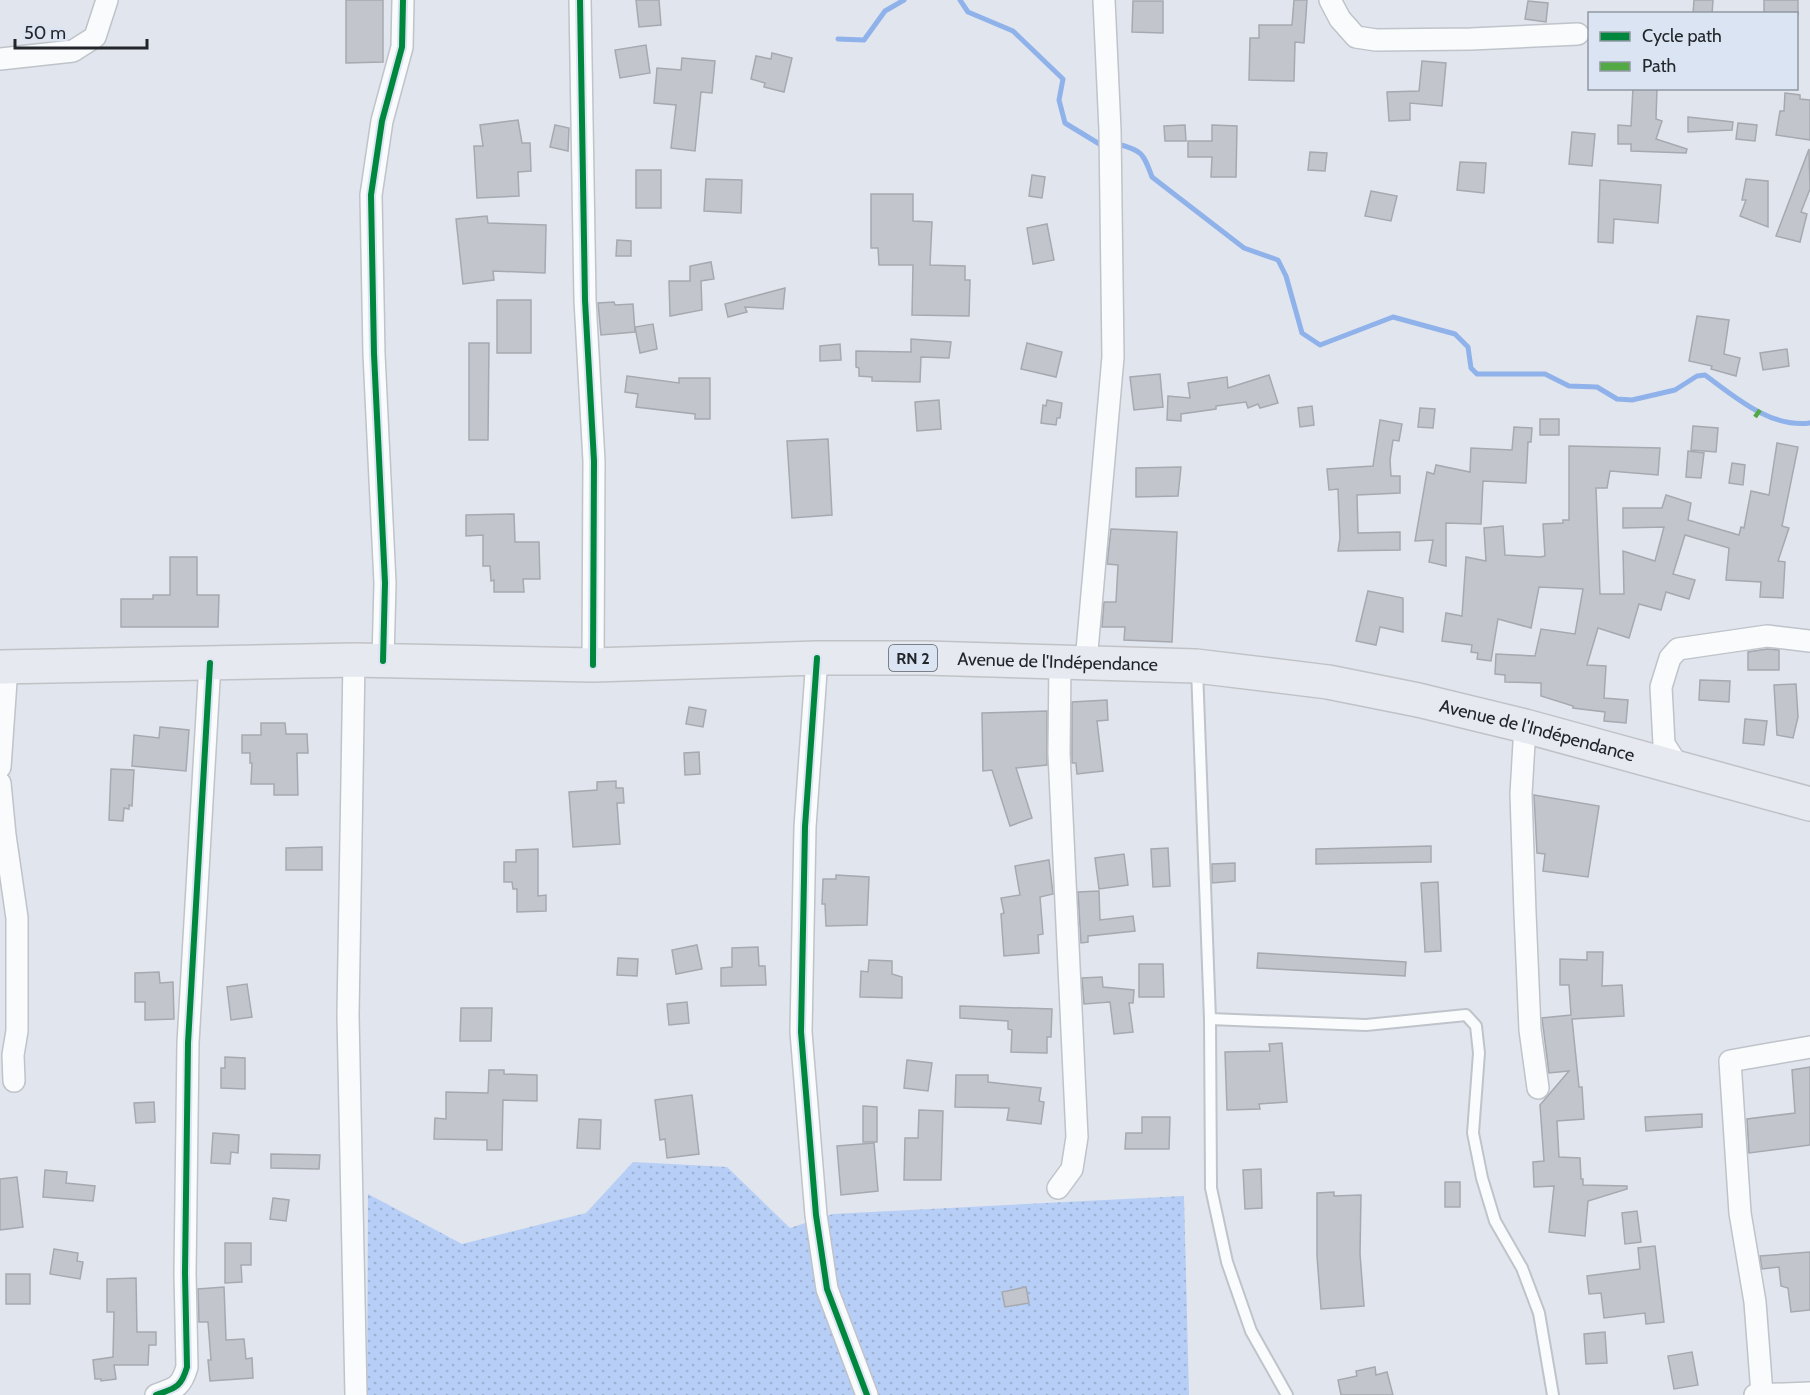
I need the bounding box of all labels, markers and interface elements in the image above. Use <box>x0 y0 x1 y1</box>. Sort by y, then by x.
scale bar <box>15 12 147 50</box>
legend <box>1588 12 1798 90</box>
text: 50 m <box>24 22 66 44</box>
text: Cycle path <box>1642 25 1722 47</box>
text: Path <box>1642 55 1676 77</box>
road number: RN 2 <box>889 645 937 671</box>
street label: Avenue de l'Indépendance <box>957 648 1158 676</box>
street label: Avenue de l'Indépendance <box>1437 695 1637 766</box>

